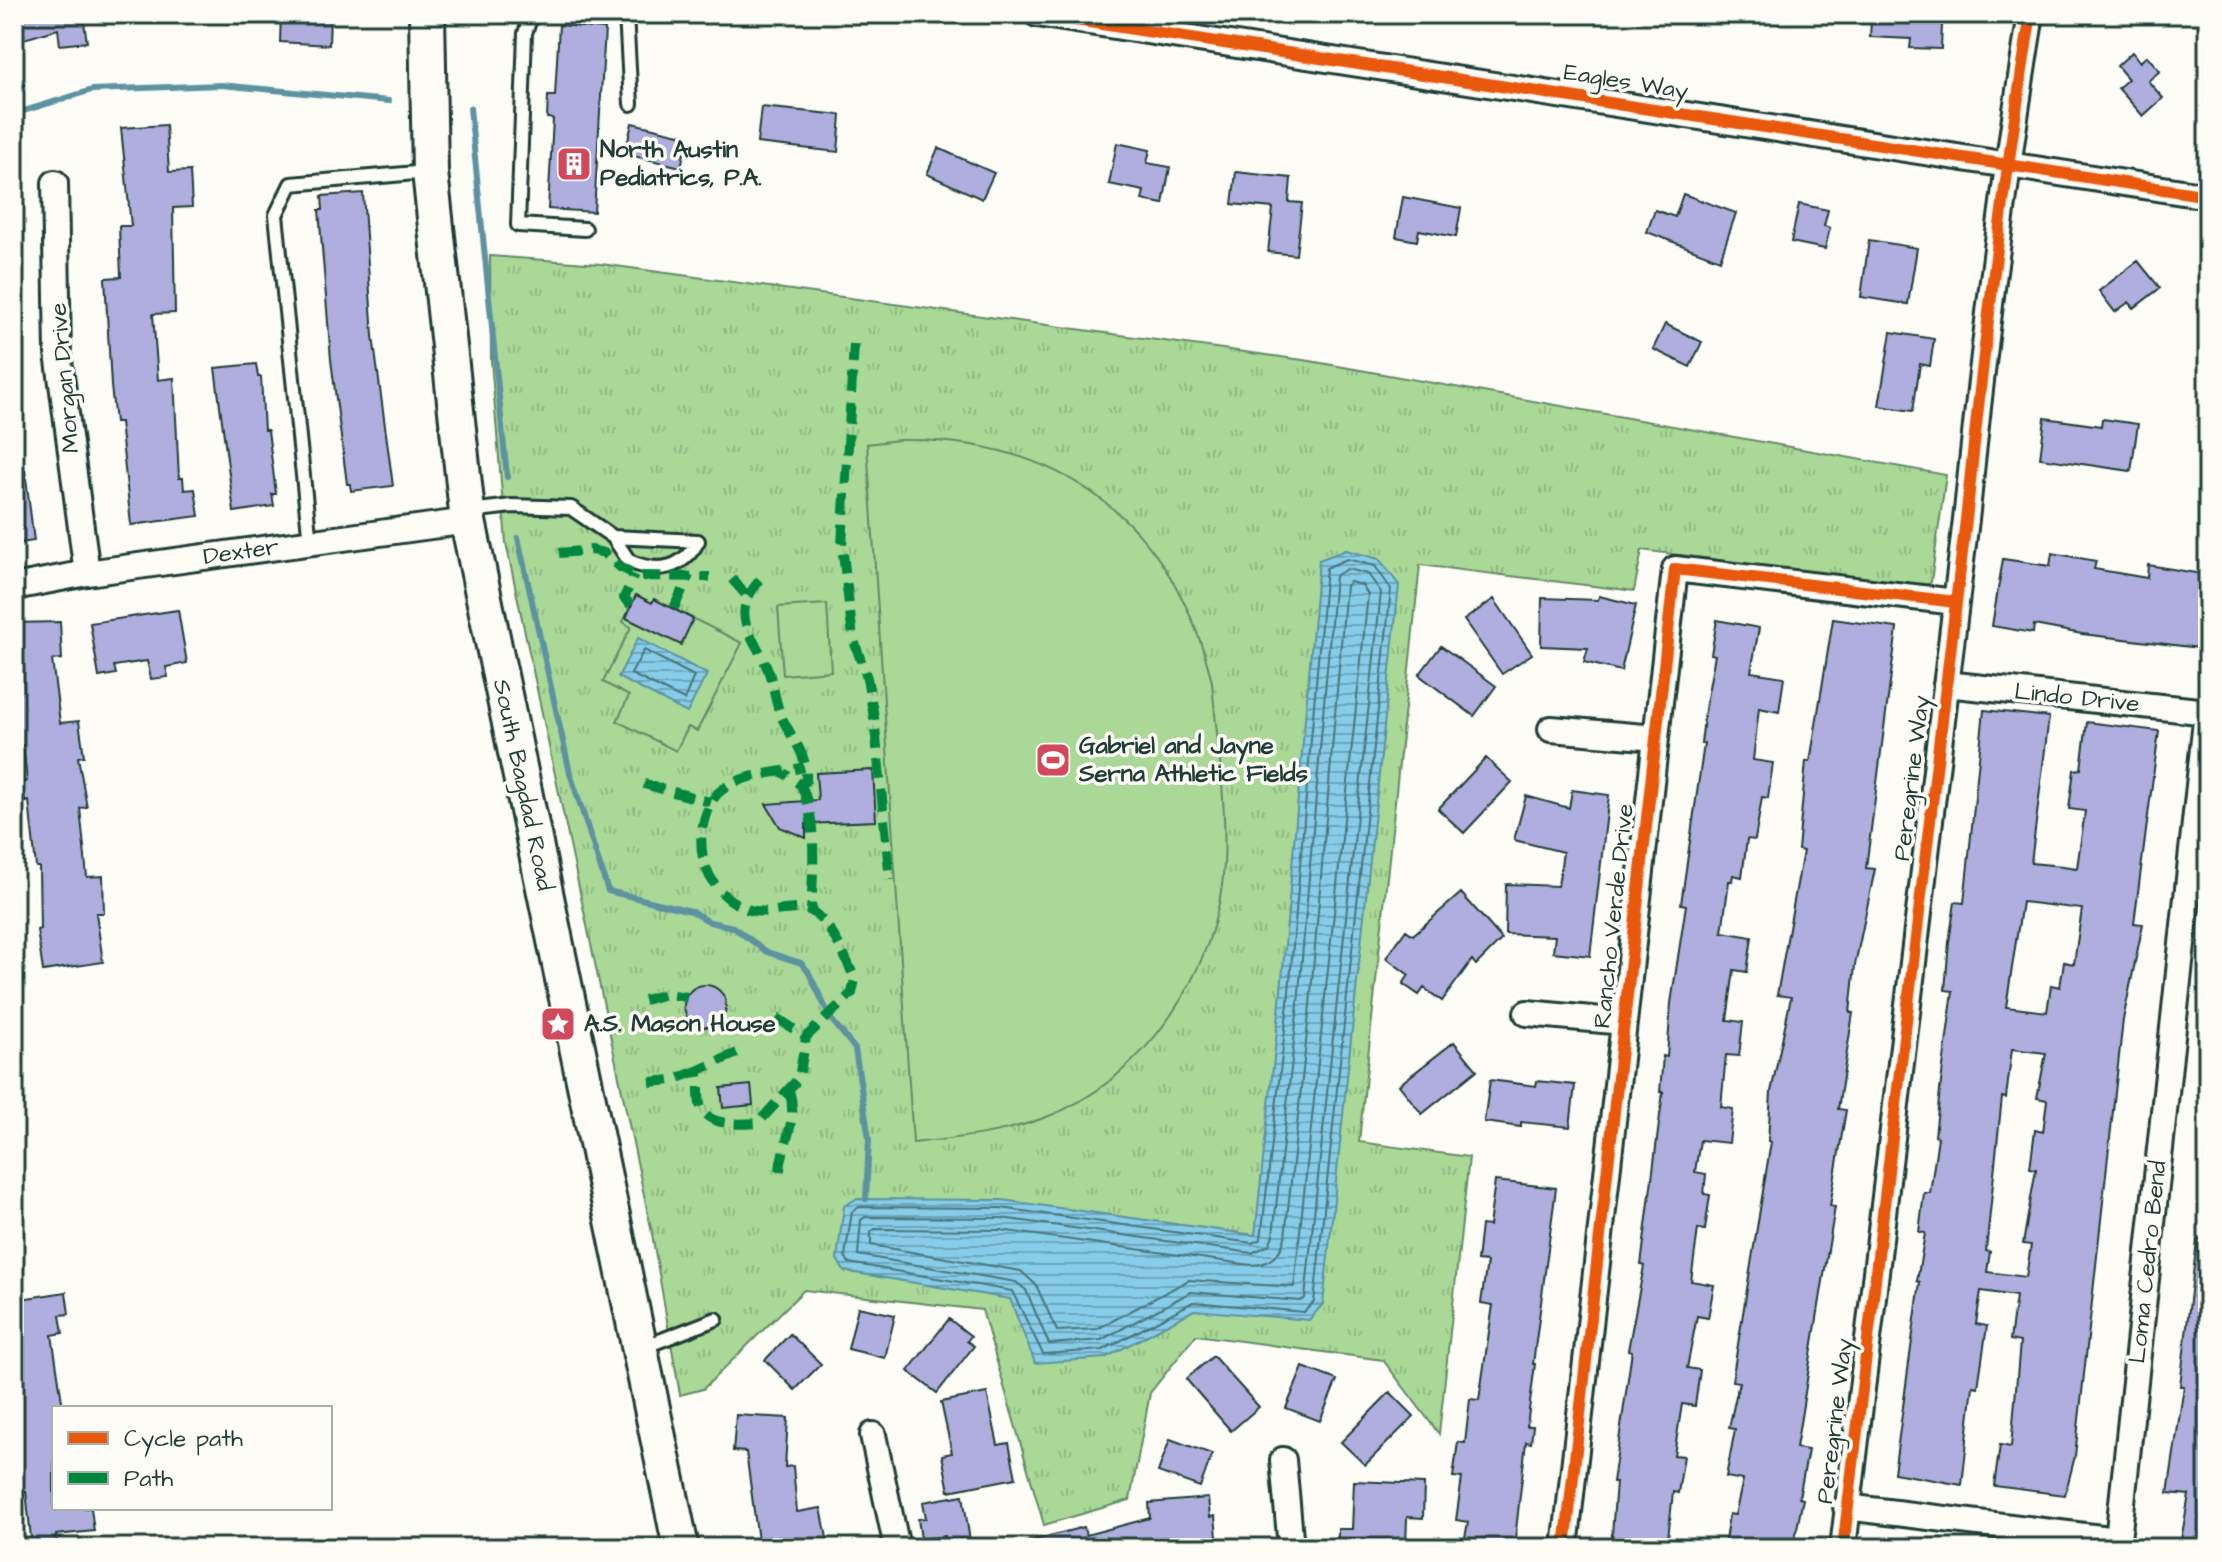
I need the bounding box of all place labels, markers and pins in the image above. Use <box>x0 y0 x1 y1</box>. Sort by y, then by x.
place label: North Austin Pediatrics, P.A. <box>600 133 762 195</box>
building icon: North Austin Pediatrics, P.A. <box>555 145 593 183</box>
place label: Gabriel and Jayne Serna Athletic Fields <box>1078 729 1308 791</box>
sports icon: Gabriel and Jayne Serna Athletic Fields <box>1034 741 1072 779</box>
place icon: A.S. Mason House <box>539 1005 577 1043</box>
place label: A.S. Mason House <box>584 1007 776 1041</box>

